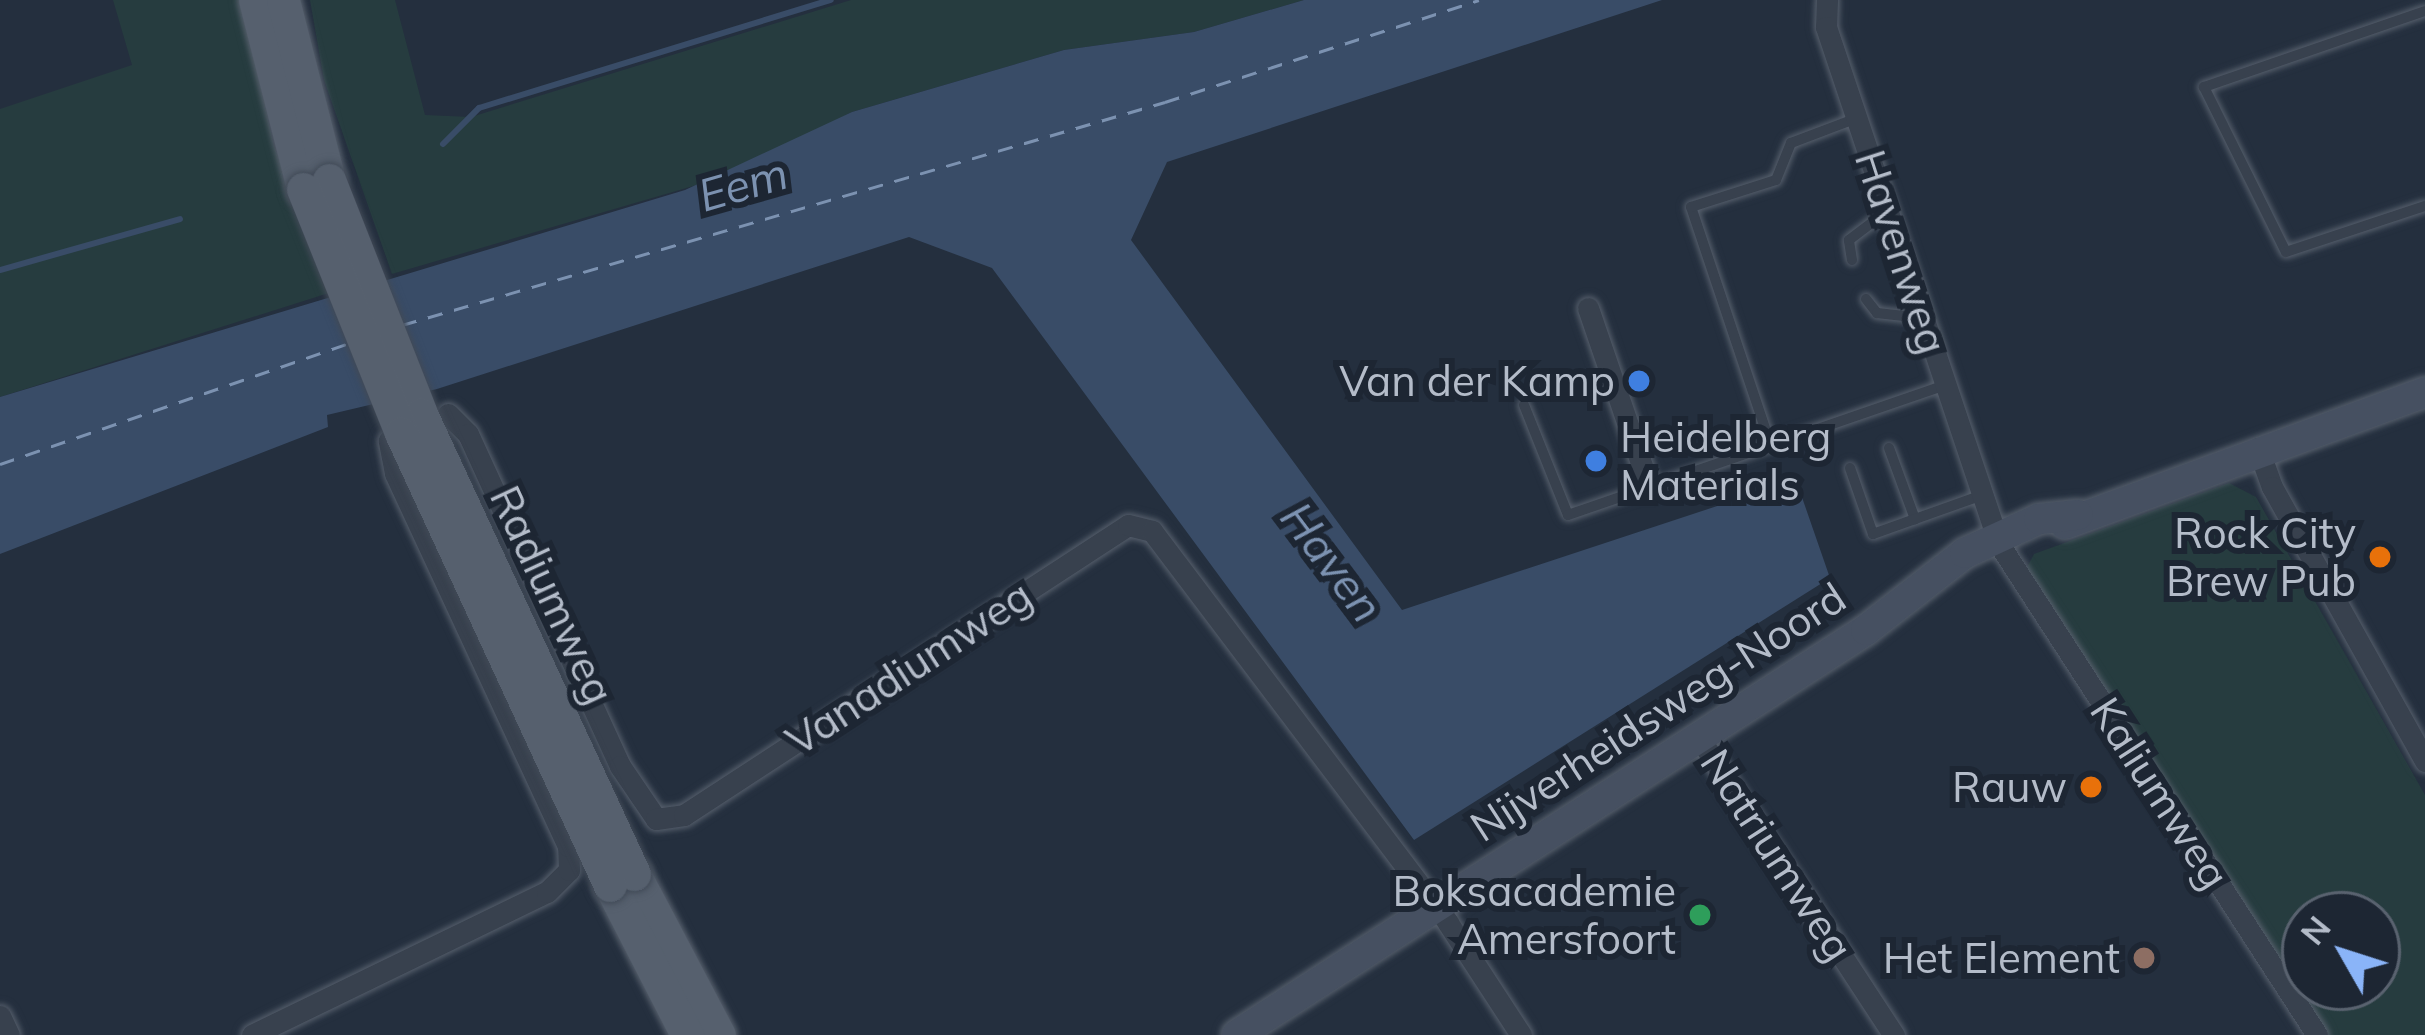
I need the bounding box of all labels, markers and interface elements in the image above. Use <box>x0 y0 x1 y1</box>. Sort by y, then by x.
street label: Havenweg <box>1844 144 1958 360</box>
water label: Eem <box>692 146 794 222</box>
place label: Van der Kamp <box>1339 356 1615 406</box>
marker: Van der Kamp <box>1626 368 1652 394</box>
place label: Heidelberg Materials <box>1620 412 1831 510</box>
marker: Heidelberg Materials <box>1583 448 1609 474</box>
street label: Radiumweg <box>480 478 624 712</box>
water label: Haven <box>1270 492 1394 632</box>
place label: Rock City Brew Pub <box>2166 508 2356 606</box>
marker: Rock City Brew Pub <box>2367 544 2393 570</box>
street label: Vanadiumweg <box>777 570 1041 766</box>
street label: Nijverheidsweg-Noord <box>1461 572 1855 852</box>
street label: Kaliumweg <box>2080 688 2240 898</box>
street label: Natriumweg <box>1690 740 1864 970</box>
place label: Rauw <box>1952 762 2067 812</box>
marker: Rauw <box>2078 774 2104 800</box>
place label: Boksacademie Amersfoort <box>1393 866 1676 964</box>
north arrow <box>2281 891 2401 1011</box>
marker: Boksacademie Amersfoort <box>1687 902 1713 928</box>
text: N <box>2291 907 2339 953</box>
place label: Het Element <box>1883 933 2120 983</box>
marker: Het Element <box>2131 945 2157 971</box>

